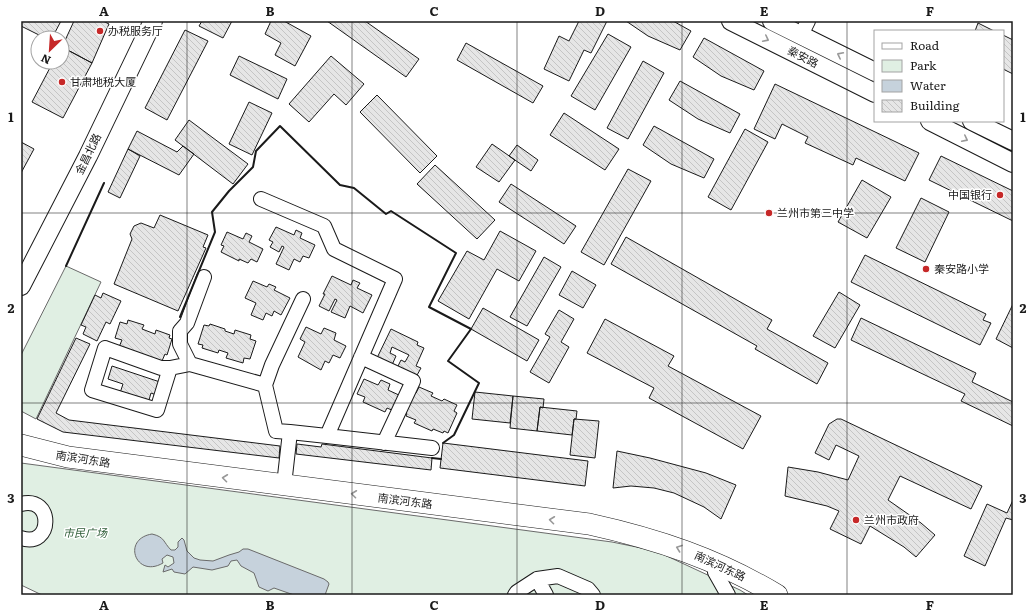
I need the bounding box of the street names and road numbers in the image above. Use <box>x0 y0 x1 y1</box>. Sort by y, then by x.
street label: 秦安路 <box>785 41 822 71</box>
street label: 金昌北路 <box>70 130 104 177</box>
street label: 南滨河东路 <box>55 446 112 470</box>
street label: 南滨河东路 <box>377 489 433 511</box>
street label: 南滨河东路 <box>692 546 749 584</box>

